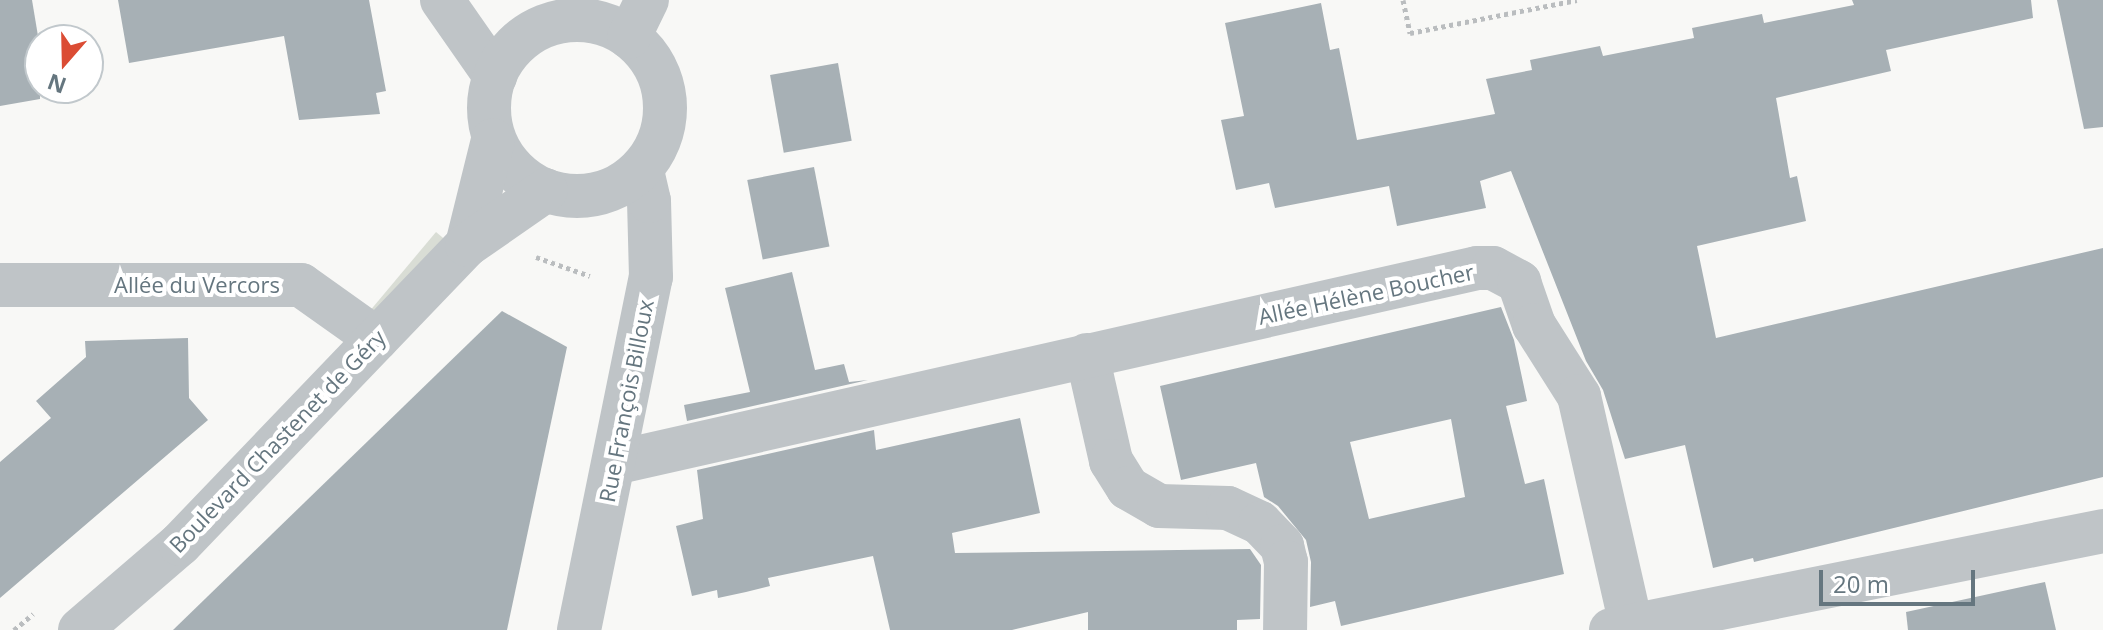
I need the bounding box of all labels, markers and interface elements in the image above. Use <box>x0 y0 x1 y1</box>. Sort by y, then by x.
north arrow <box>24 24 104 104</box>
text: N <box>43 68 70 102</box>
street label: Allée Hélène Boucher <box>1256 258 1476 330</box>
street label: Allée du Vercors <box>114 272 280 298</box>
street label: Rue François Billoux <box>593 297 659 505</box>
street label: Boulevard Chastenet de Géry <box>163 324 391 558</box>
scale bar <box>1823 554 1979 604</box>
text: 20 m <box>1833 567 1889 600</box>

